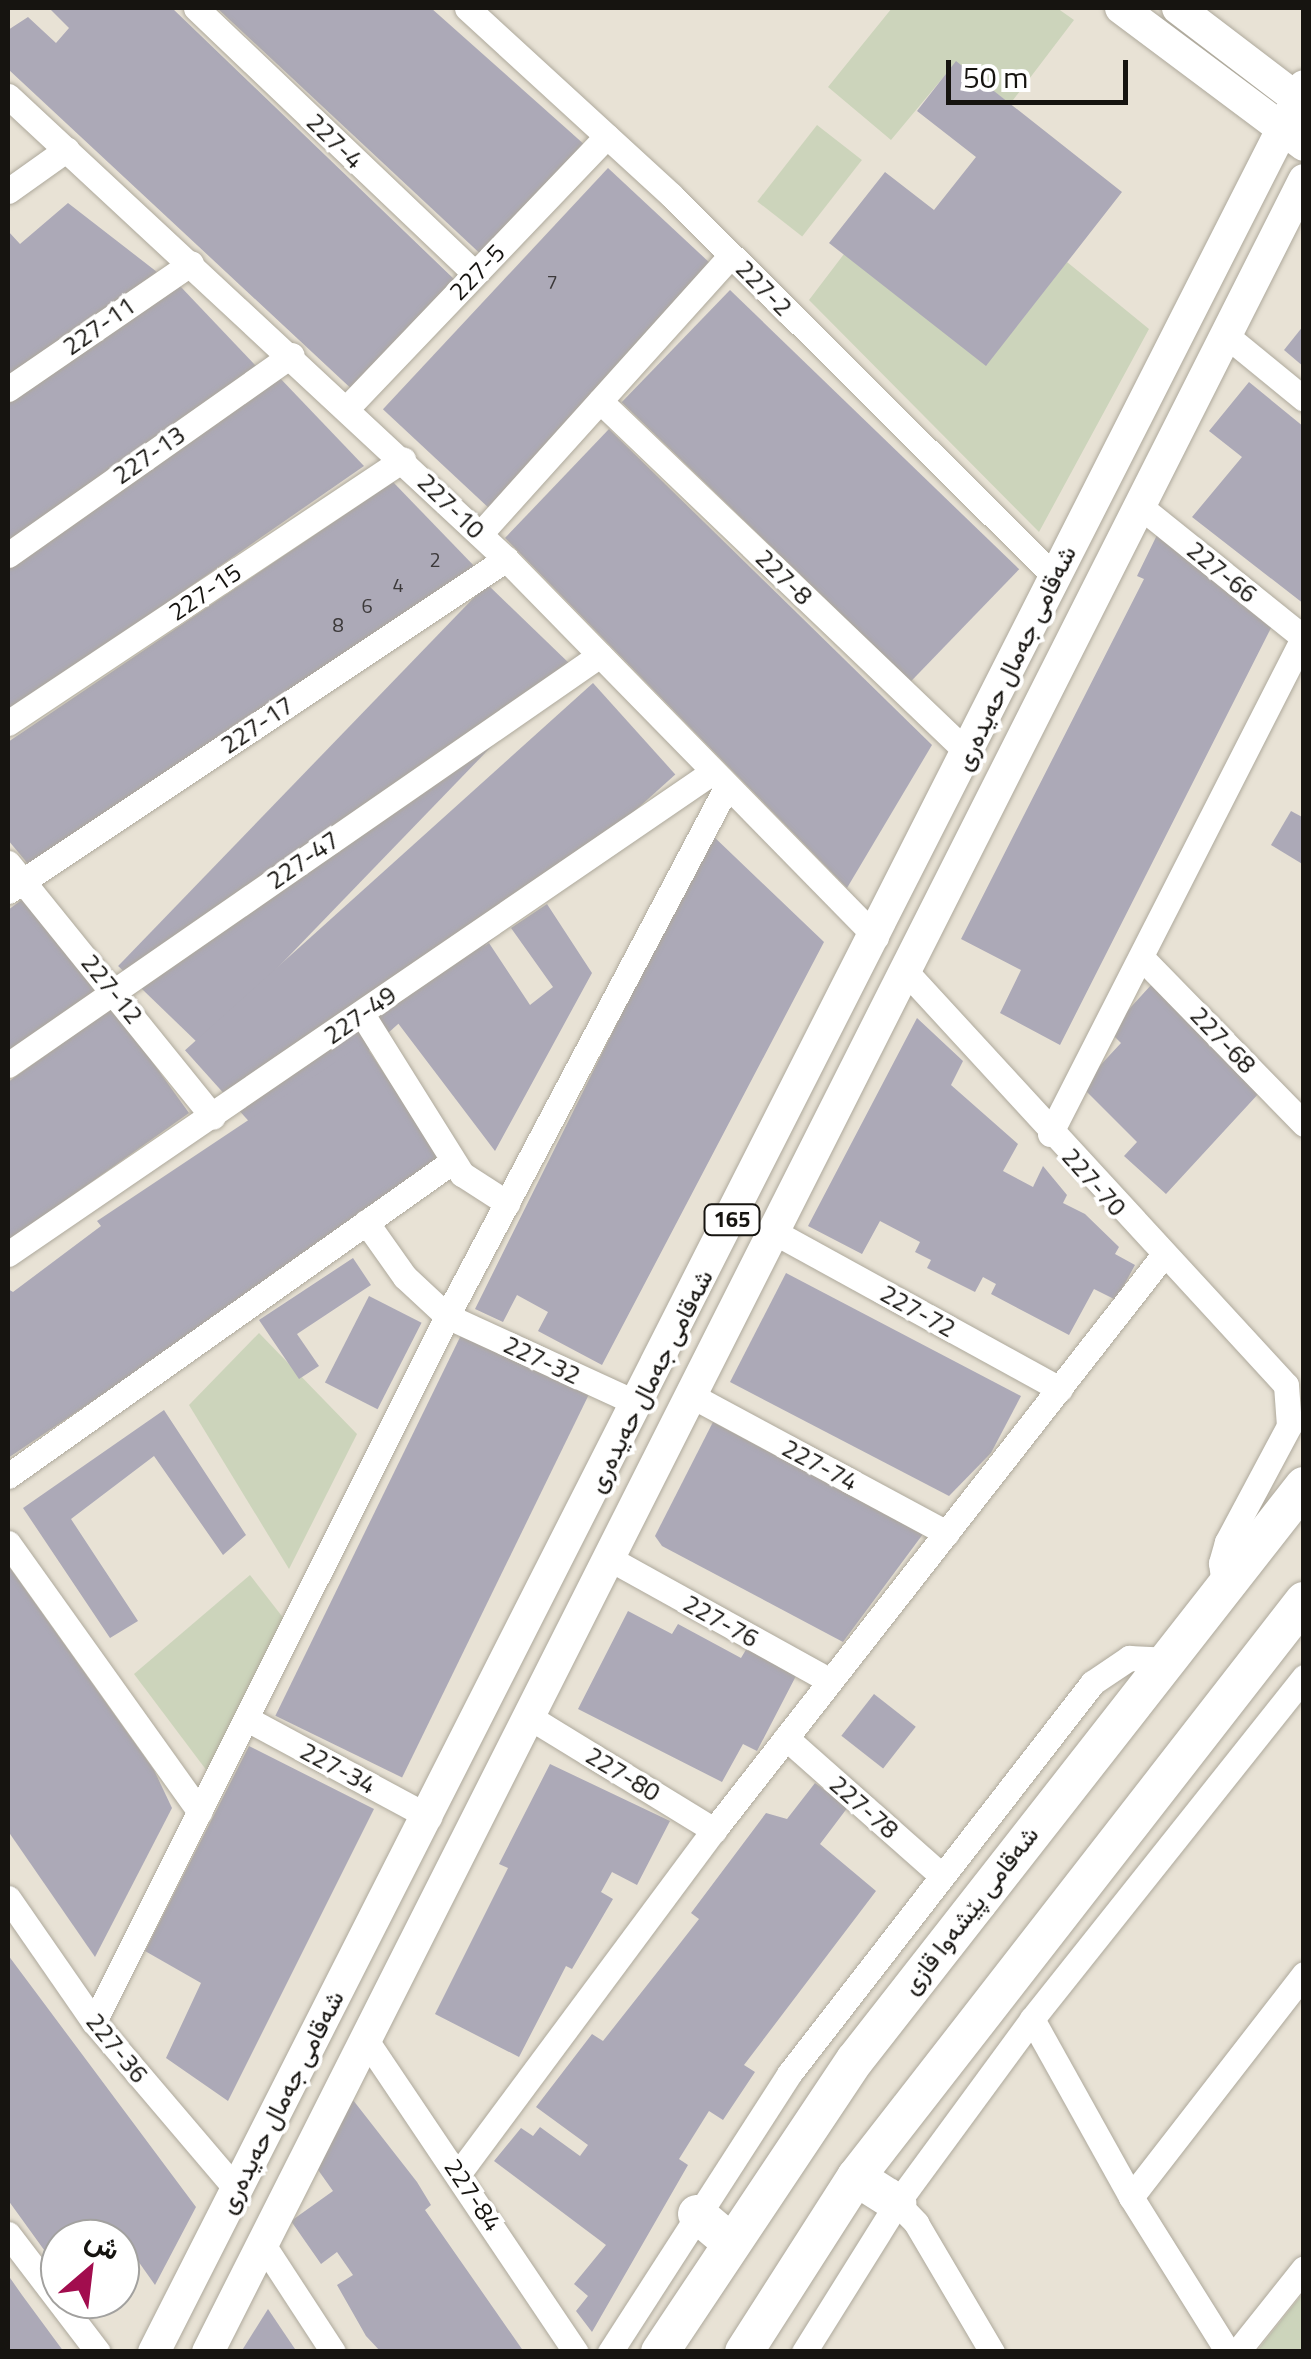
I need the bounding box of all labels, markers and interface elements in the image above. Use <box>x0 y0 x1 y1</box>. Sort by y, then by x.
scale bar <box>951 40 1134 102</box>
text: 50 m <box>963 54 1028 100</box>
street label: 227-4 <box>301 107 369 175</box>
street label: 227-5 <box>443 238 511 306</box>
street label: 227-2 <box>730 254 798 322</box>
house number: 7 <box>546 269 558 293</box>
street label: 227-11 <box>57 290 141 362</box>
street label: 227-13 <box>107 419 191 491</box>
street label: 227-10 <box>411 467 491 545</box>
street label: 227-66 <box>1181 535 1263 609</box>
street label: شەقامی جەمال حەیدەری <box>948 541 1082 775</box>
street label: 227-8 <box>750 543 818 611</box>
house number: 2 <box>429 547 441 571</box>
street label: 227-15 <box>163 557 247 627</box>
house number: 4 <box>392 572 404 596</box>
house number: 6 <box>361 593 373 617</box>
house number: 8 <box>332 612 344 636</box>
street label: 227-17 <box>215 690 299 760</box>
street label: 227-47 <box>261 824 345 896</box>
street label: 227-12 <box>75 948 149 1030</box>
street label: 227-49 <box>318 979 402 1051</box>
street label: 227-68 <box>1184 1000 1262 1080</box>
street label: 227-70 <box>1056 1142 1132 1222</box>
road number: 165 <box>702 1203 762 1237</box>
street label: شەقامی جەمال حەیدەری <box>581 1265 719 1497</box>
street label: 227-72 <box>875 1278 961 1344</box>
street label: 227-32 <box>499 1329 585 1391</box>
street label: 227-74 <box>777 1433 863 1497</box>
street label: 227-76 <box>678 1588 764 1654</box>
street label: 227-34 <box>295 1736 381 1800</box>
street label: 227-80 <box>581 1740 665 1808</box>
street label: 227-78 <box>824 1769 904 1845</box>
street label: شەقامی پێشەوا قازی <box>895 1820 1045 2000</box>
street label: شەقامی جەمال حەیدەری <box>212 1986 350 2218</box>
street label: 227-36 <box>80 2007 154 2089</box>
street label: 227-84 <box>438 2153 508 2237</box>
text: ش <box>78 2217 128 2271</box>
north arrow <box>40 2219 140 2319</box>

